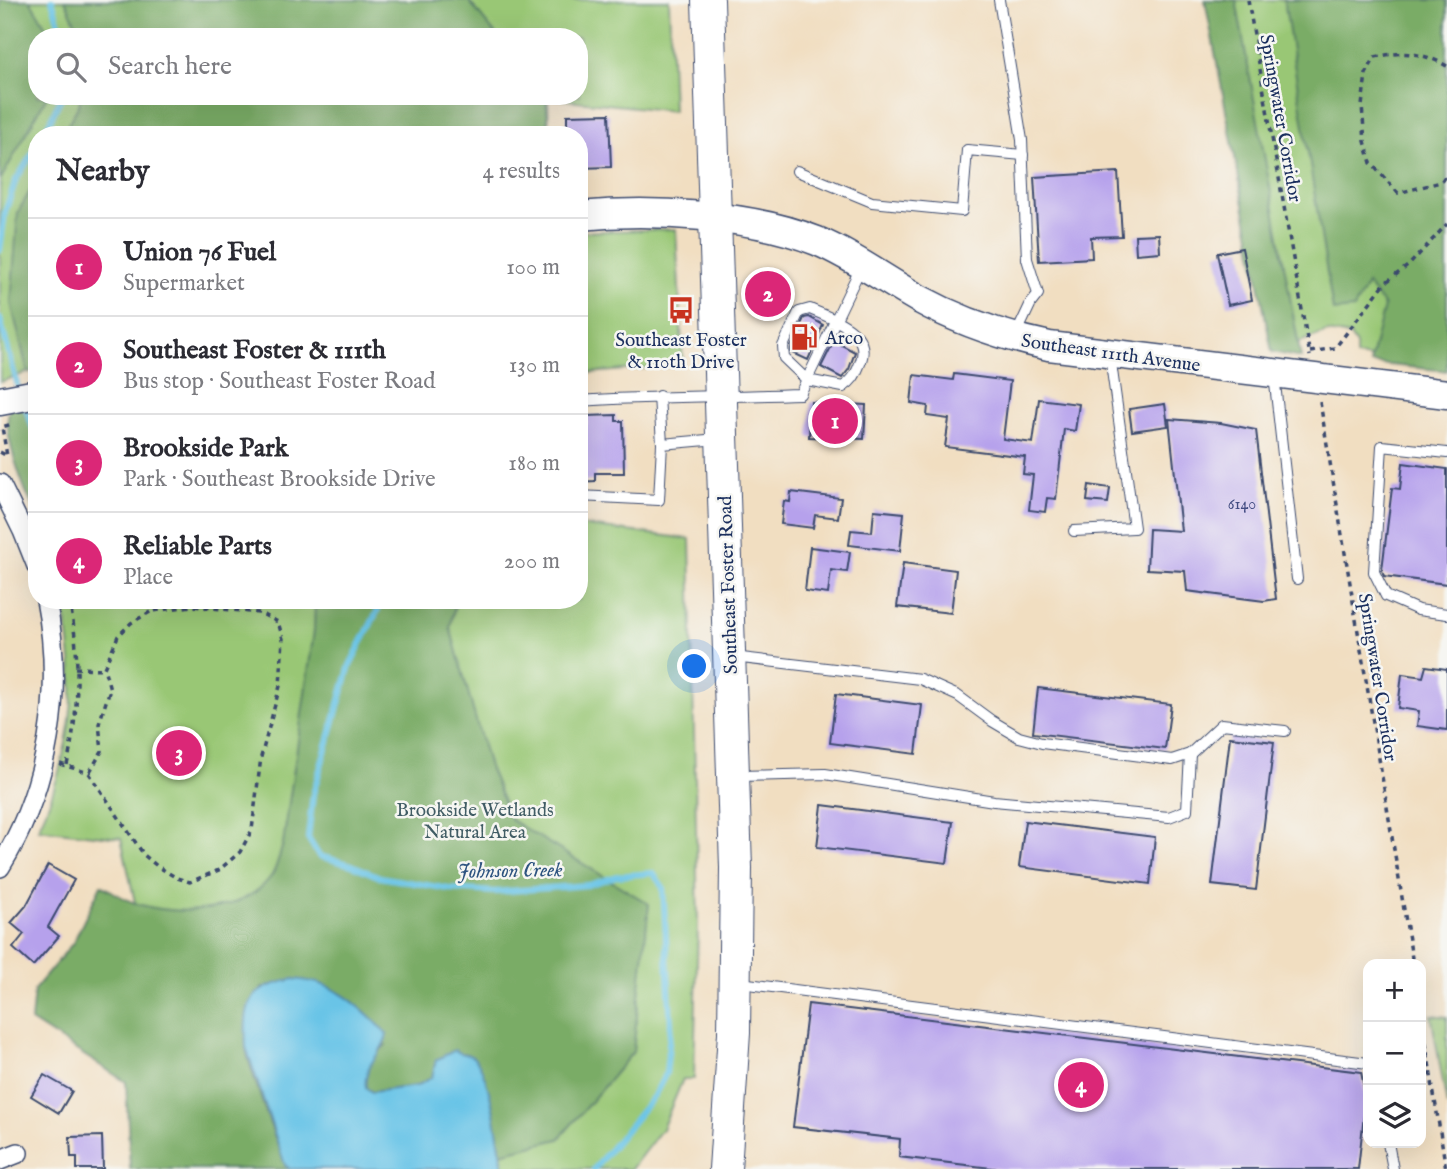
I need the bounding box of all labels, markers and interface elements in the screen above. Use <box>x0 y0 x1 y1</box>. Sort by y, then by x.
search box <box>28 28 588 105</box>
street label: Springwater Corridor <box>1253 33 1307 204</box>
icon: search <box>52 48 90 86</box>
text: Search here <box>108 50 232 83</box>
text: Nearby <box>56 153 149 191</box>
text: 4 results <box>482 157 560 186</box>
text: Union 76 Fuel <box>123 236 276 269</box>
text: 1 <box>75 253 83 282</box>
text: 100 m <box>506 253 560 282</box>
pin: 2 <box>745 268 791 320</box>
text: Supermarket <box>123 269 245 298</box>
bus stop icon: Southeast Foster & 110th Drive <box>666 295 696 325</box>
fuel station icon: Arco <box>789 322 819 352</box>
place label: Arco <box>824 327 863 351</box>
place label: Southeast Foster & 110th Drive <box>615 329 747 375</box>
street label: Southeast 111th Avenue <box>1020 330 1202 378</box>
text: Southeast Foster & 111th <box>123 334 386 367</box>
text: 2 <box>74 351 84 380</box>
text: 130 m <box>509 351 560 380</box>
text: Bus stop · Southeast Foster Road <box>123 367 436 396</box>
pin: 1 <box>812 395 858 447</box>
text: Brookside Park <box>123 432 289 465</box>
text: 3 <box>75 449 83 478</box>
text: 180 m <box>508 449 560 478</box>
text: Park · Southeast Brookside Drive <box>123 465 436 494</box>
street label: Southeast Foster Road <box>714 494 744 675</box>
house number: 6140 <box>1228 495 1256 515</box>
text: Reliable Parts <box>123 530 272 563</box>
text: 4 <box>73 547 85 576</box>
text: 200 m <box>504 547 560 576</box>
text: Place <box>123 563 173 592</box>
street label: Springwater Corridor <box>1352 592 1402 763</box>
your location <box>677 649 711 683</box>
pin: 3 <box>156 727 202 779</box>
park label: Brookside Wetlands Natural Area <box>396 799 554 845</box>
water label: Johnson Creek <box>457 857 563 886</box>
map controls <box>1363 959 1426 1148</box>
button: + <box>1363 959 1426 1022</box>
button: − <box>1363 1022 1426 1085</box>
pin: 4 <box>1058 1059 1104 1111</box>
button: layers <box>1363 1085 1426 1148</box>

